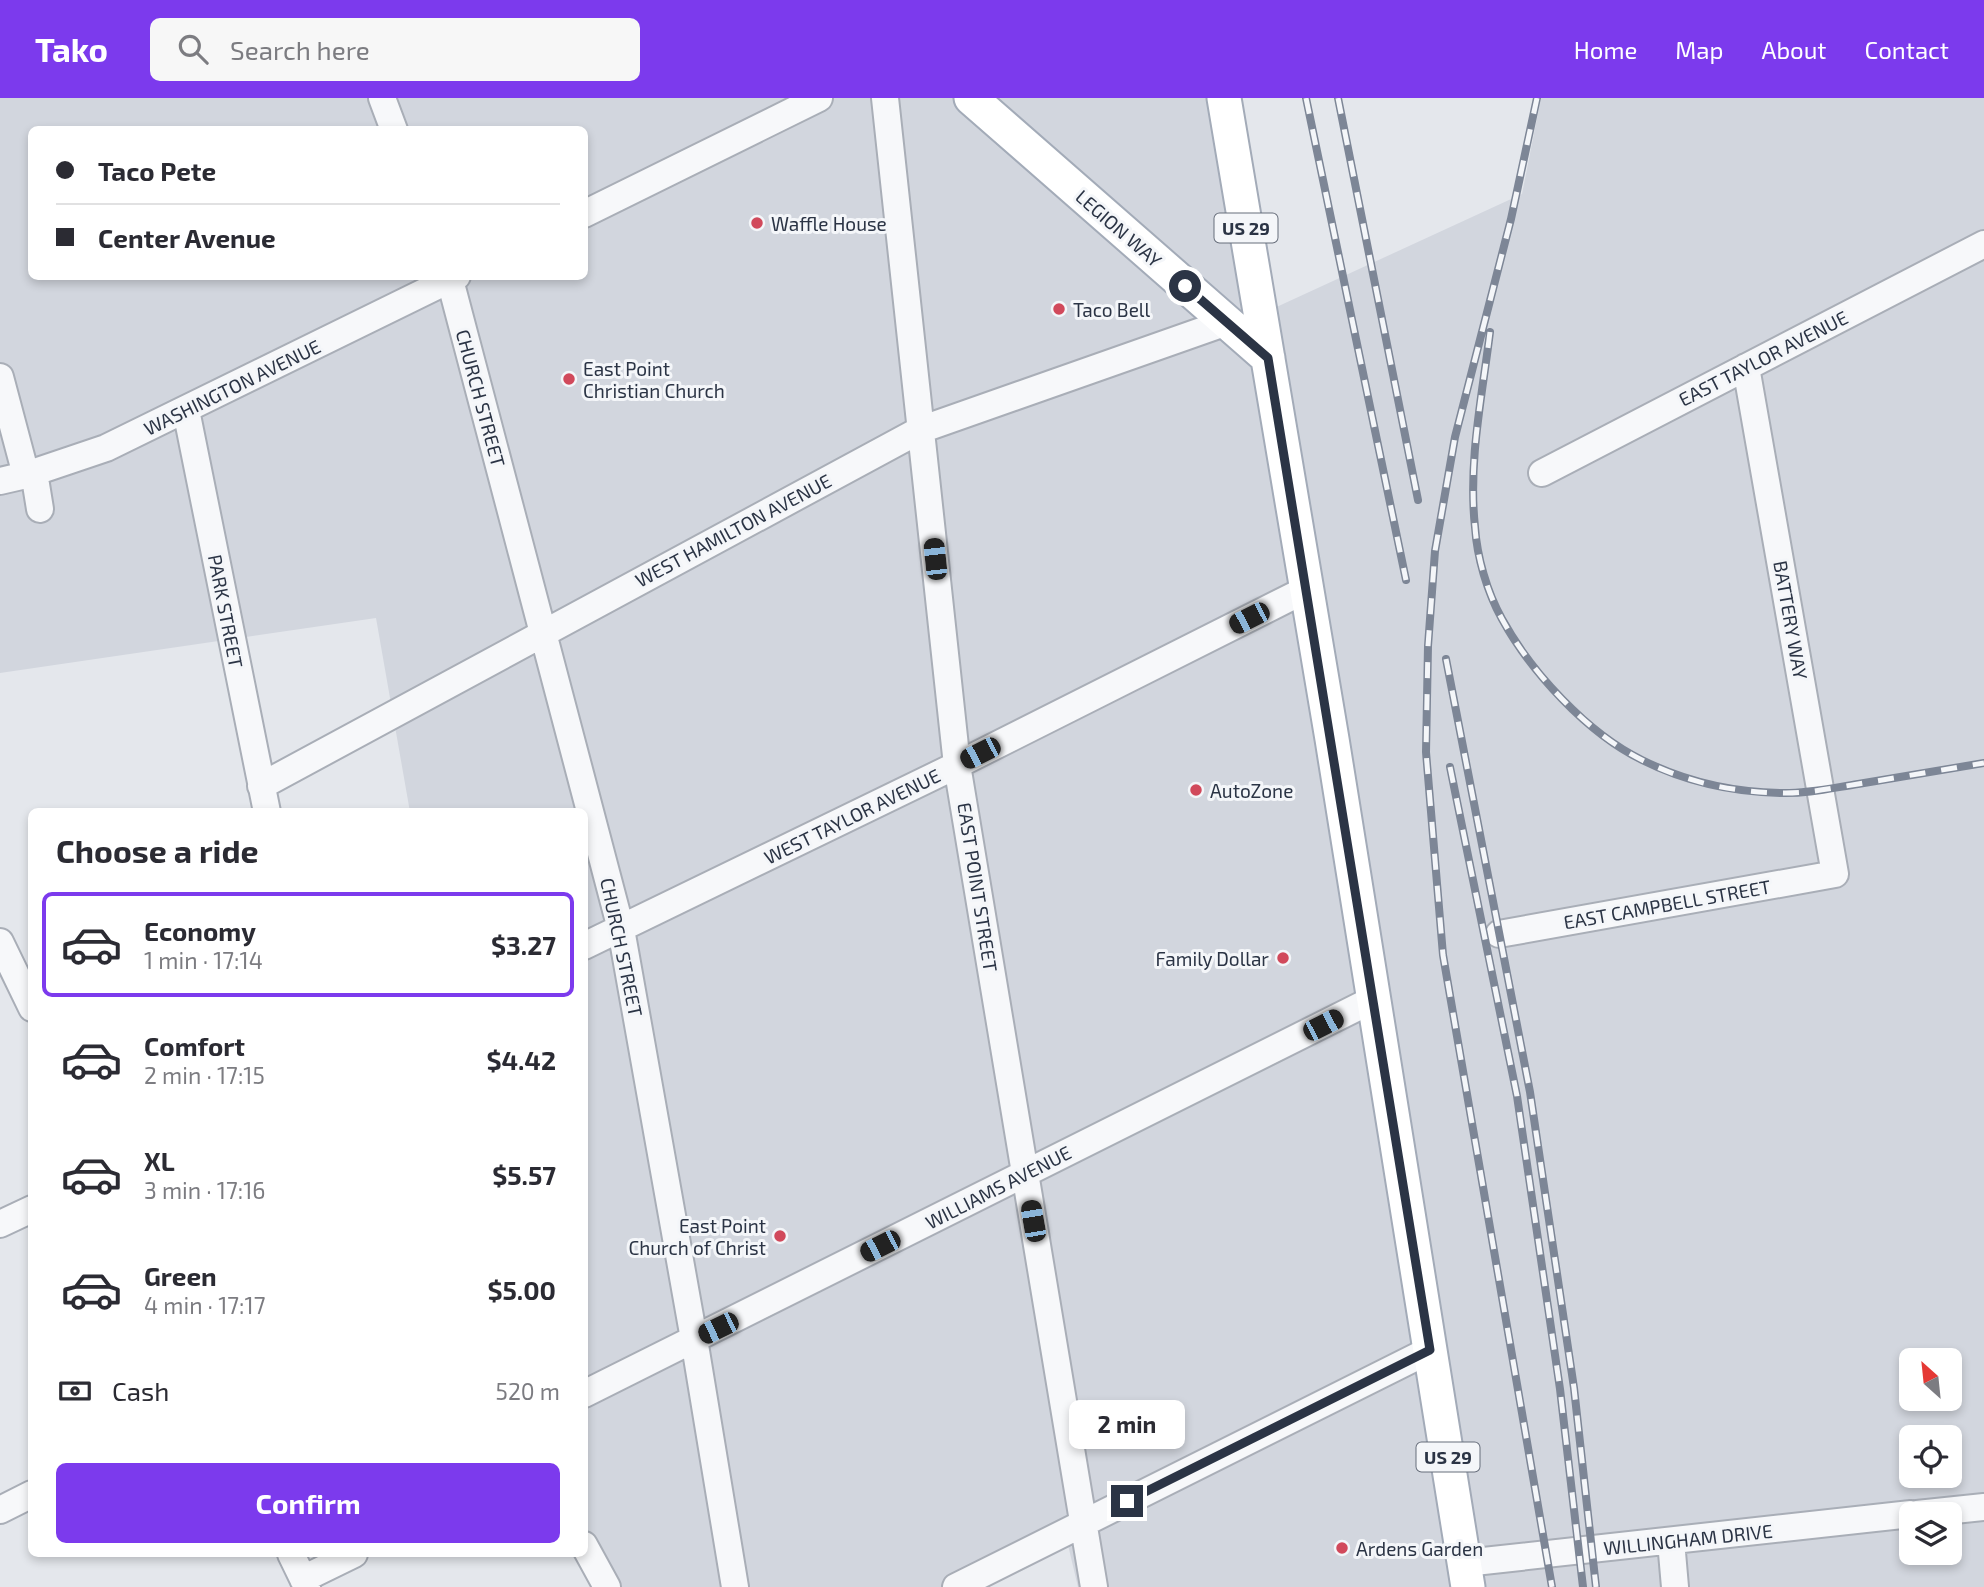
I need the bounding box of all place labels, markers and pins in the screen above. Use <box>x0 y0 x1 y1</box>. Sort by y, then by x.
place label: Waffle House <box>771 212 887 235</box>
marker: Waffle House <box>749 215 765 231</box>
place label: Taco Bell <box>1073 298 1150 321</box>
marker: Taco Bell <box>1051 301 1067 317</box>
place label: East Point Christian Church <box>583 357 725 402</box>
marker: East Point Christian Church <box>561 371 577 387</box>
place label: AutoZone <box>1210 779 1293 802</box>
marker: AutoZone <box>1188 782 1204 798</box>
place label: Family Dollar <box>1156 947 1269 970</box>
marker: Family Dollar <box>1275 950 1291 966</box>
place label: East Point Church of Christ <box>628 1214 766 1259</box>
marker: East Point Church of Christ <box>772 1228 788 1244</box>
place label: Ardens Garden <box>1356 1537 1483 1560</box>
marker: Ardens Garden <box>1334 1540 1350 1556</box>

